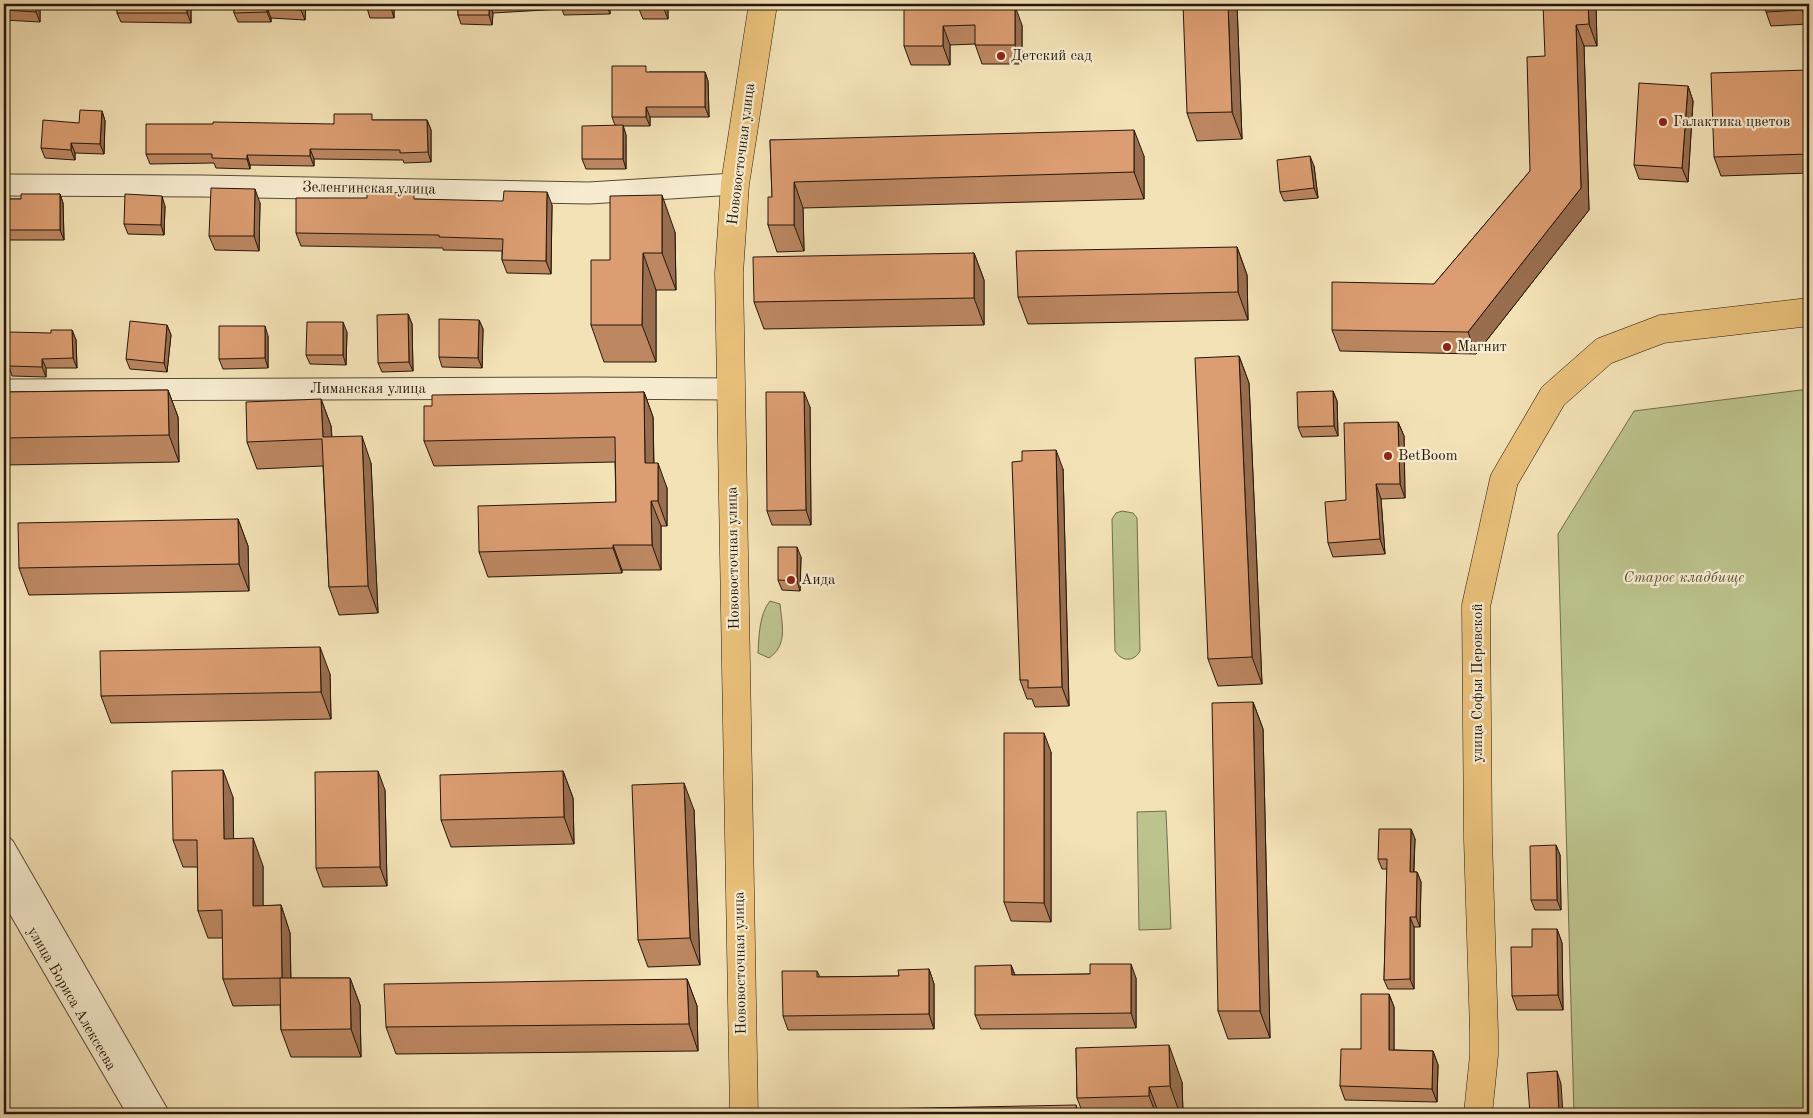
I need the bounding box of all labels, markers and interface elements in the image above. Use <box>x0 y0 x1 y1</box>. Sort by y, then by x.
place label: Детский сад <box>1011 49 1092 64</box>
marker: Детский сад <box>995 50 1007 62</box>
street label: Нововосточная улица <box>726 81 758 226</box>
place label: Галактика цветов <box>1673 115 1790 130</box>
marker: Галактика цветов <box>1657 116 1669 128</box>
street label: Зеленгинская улица <box>302 180 437 198</box>
place label: Магнит <box>1457 340 1507 355</box>
marker: Магнит <box>1441 341 1453 353</box>
street label: Лиманская улица <box>310 382 427 397</box>
place label: BetBoom <box>1398 449 1458 464</box>
marker: BetBoom <box>1382 450 1394 462</box>
street label: Нововосточная улица <box>725 486 743 630</box>
park label: Старое кладбище <box>1624 570 1744 586</box>
place label: Аида <box>801 573 836 588</box>
marker: Аида <box>785 574 797 586</box>
street label: улица Софьи Перовской <box>1471 603 1486 763</box>
street label: Нововосточная улица <box>732 891 750 1035</box>
street label: улица Бориса Алексеева <box>24 925 119 1074</box>

